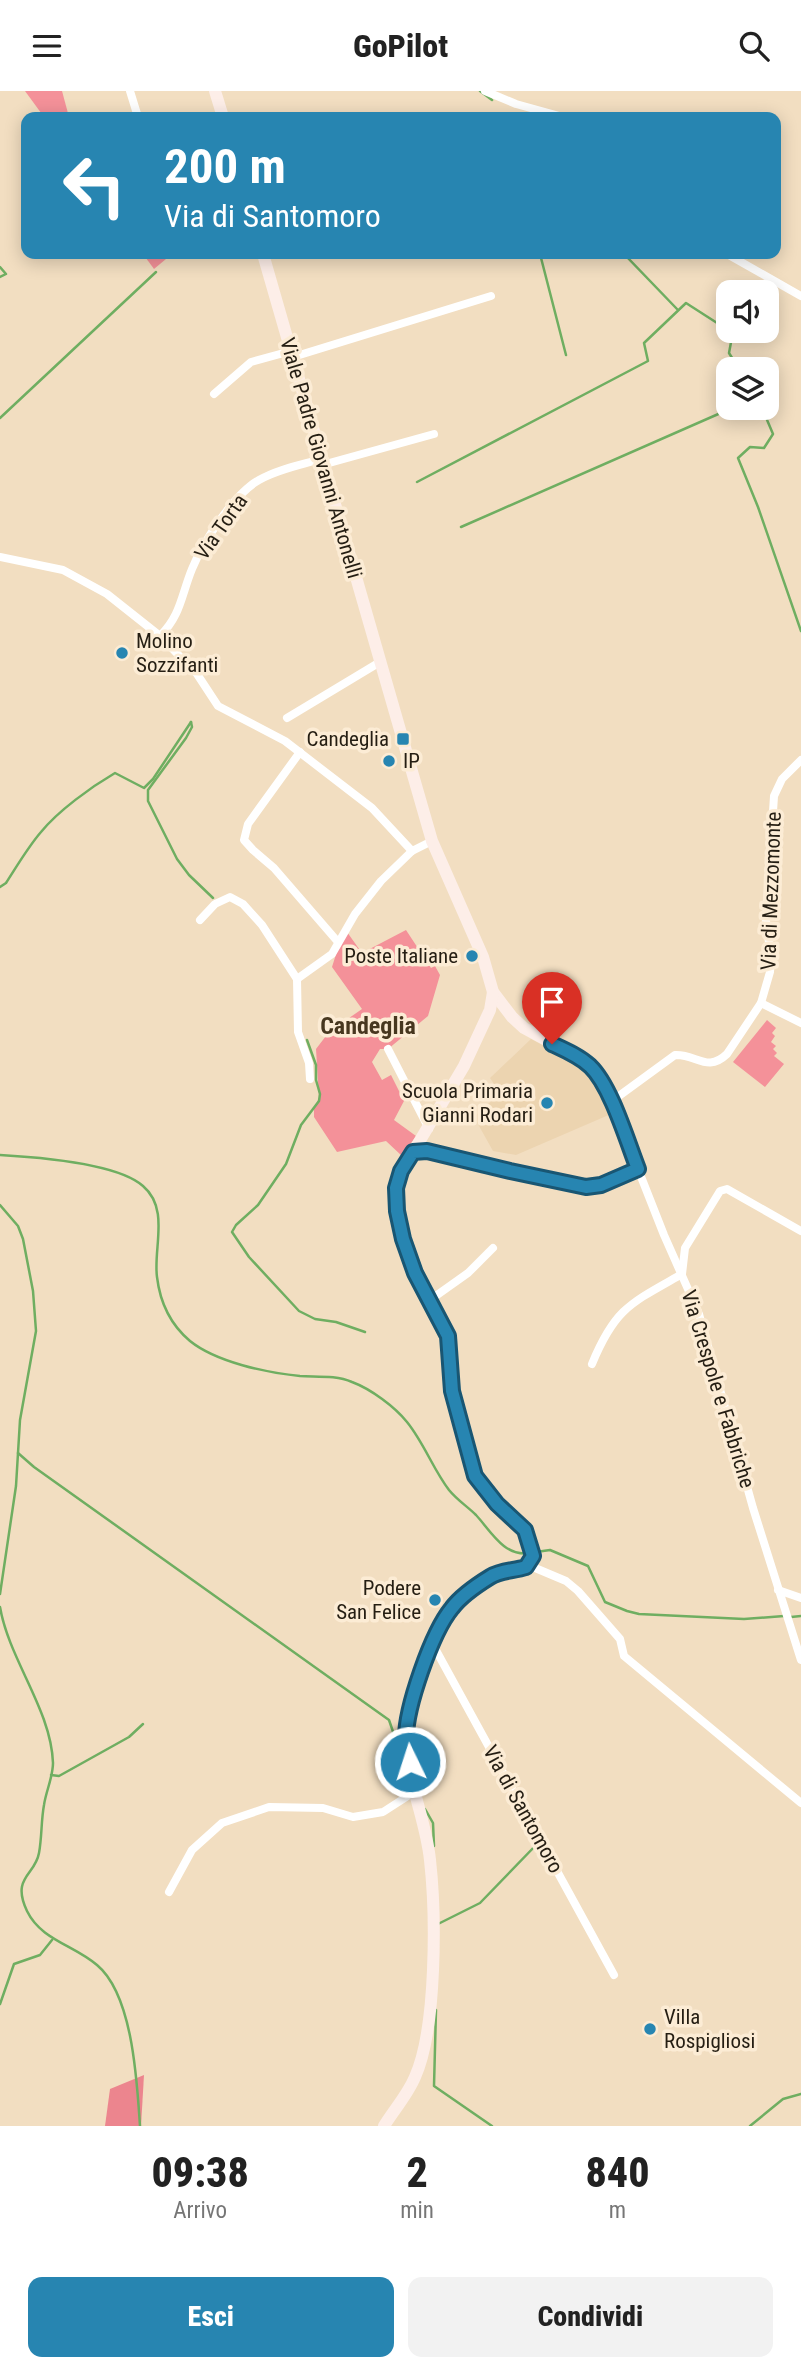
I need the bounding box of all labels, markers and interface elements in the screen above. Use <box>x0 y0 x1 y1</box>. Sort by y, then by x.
icon: menu <box>28 27 66 65</box>
text: GoPilot <box>353 27 448 65</box>
icon: search <box>735 27 773 65</box>
text: 200 m <box>164 138 286 195</box>
icon: left <box>49 140 140 231</box>
text: Via di Santomoro <box>164 197 381 235</box>
map controls <box>716 280 779 420</box>
button: sound <box>716 280 779 343</box>
street label: Viale Padre Giovanni Antonelli <box>275 335 367 581</box>
button: layers <box>716 357 779 420</box>
street label: Via Torta <box>190 490 252 564</box>
place label: Molino Sozzifanti <box>136 629 218 677</box>
marker: Molino Sozzifanti <box>114 645 130 661</box>
place label: Candeglia <box>307 727 389 751</box>
marker: Candeglia <box>395 731 411 747</box>
place label: IP <box>403 749 420 773</box>
marker: IP <box>381 753 397 769</box>
street label: Via di Mezzomonte <box>756 811 786 971</box>
place label: Poste Italiane <box>344 944 458 968</box>
marker: Poste Italiane <box>464 948 480 964</box>
pin <box>522 972 582 1044</box>
icon: arrive <box>533 983 571 1021</box>
district label: Candeglia <box>320 1012 416 1040</box>
place label: Scuola Primaria Gianni Rodari <box>402 1079 533 1127</box>
marker: Scuola Primaria Gianni Rodari <box>539 1095 555 1111</box>
street label: Via Crespole e Fabbriche <box>676 1287 760 1491</box>
place label: Podere San Felice <box>336 1576 421 1624</box>
marker: Podere San Felice <box>427 1592 443 1608</box>
position arrow <box>373 1725 447 1799</box>
street label: Via di Santomoro <box>478 1741 568 1877</box>
place label: Villa Rospigliosi <box>664 2005 755 2053</box>
marker: Villa Rospigliosi <box>642 2021 658 2037</box>
text: 09:38 <box>151 2148 249 2197</box>
text: 2 <box>406 2148 428 2197</box>
text: 840 <box>585 2148 650 2197</box>
text: Arrivo <box>173 2197 227 2224</box>
text: min <box>400 2197 434 2224</box>
text: m <box>609 2197 626 2224</box>
button: Esci <box>28 2277 394 2357</box>
button: Condividi <box>408 2277 773 2357</box>

